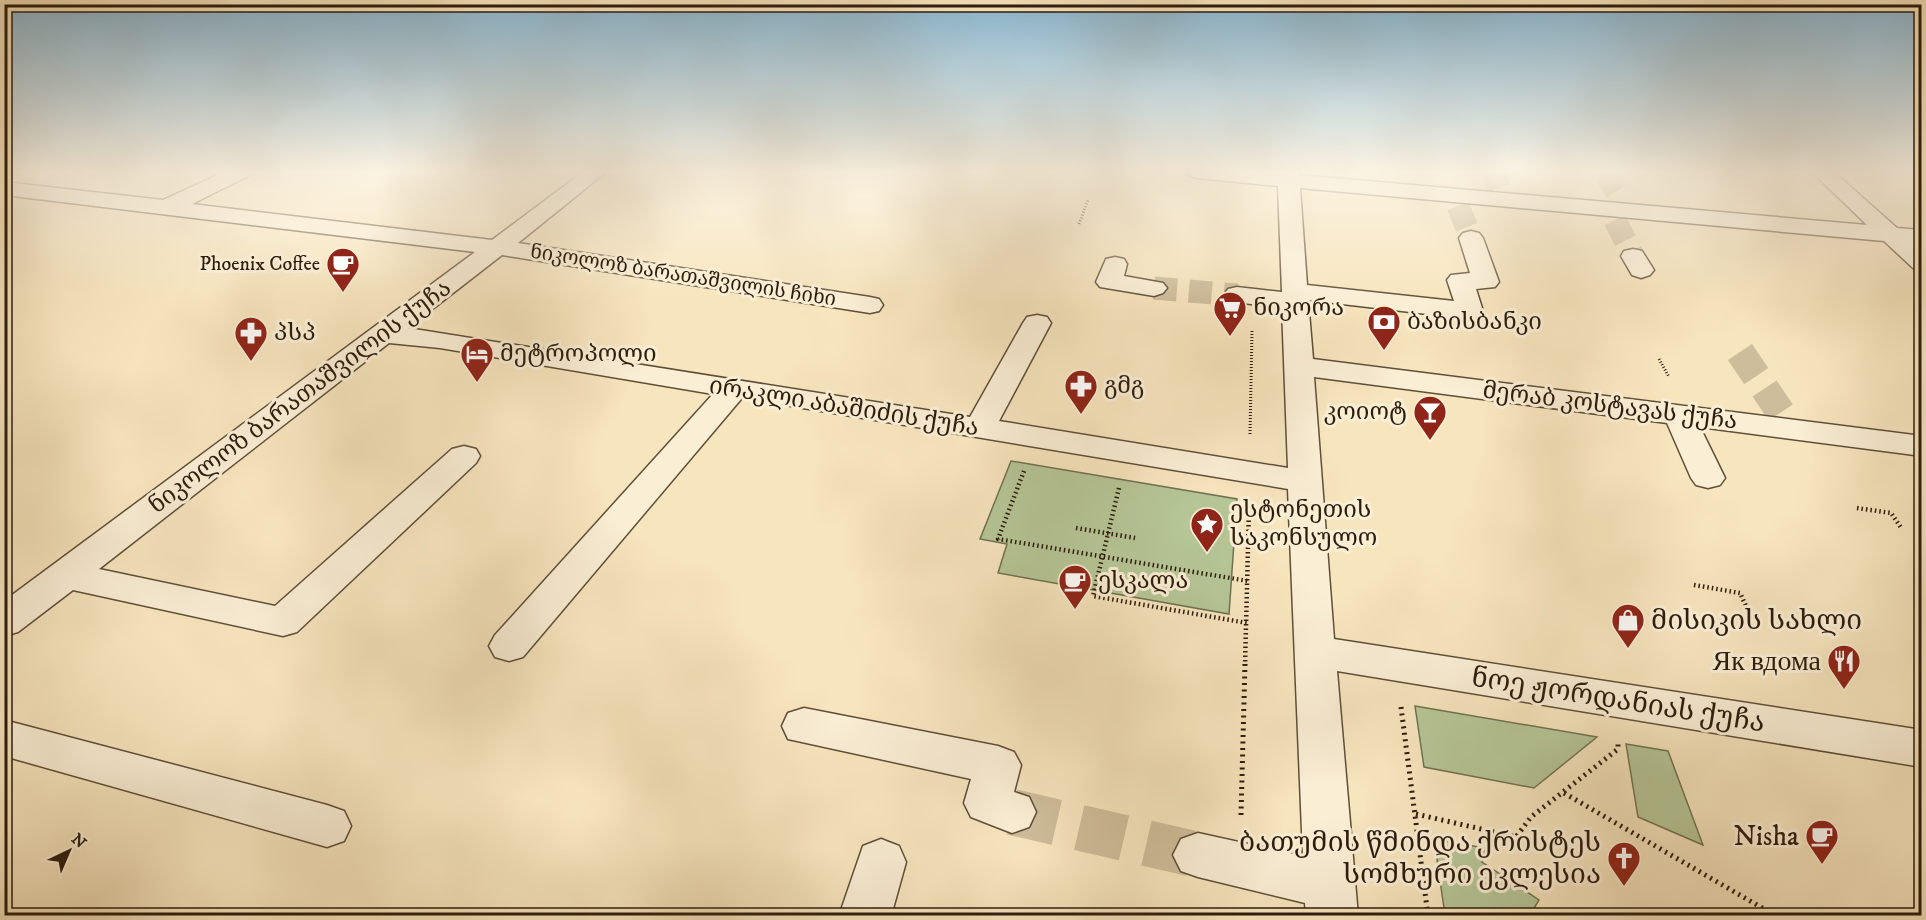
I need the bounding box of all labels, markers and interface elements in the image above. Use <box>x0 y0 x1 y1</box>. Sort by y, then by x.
street label: ნიკოლოზ ბარათაშვილის ჩიხი <box>528 239 838 313</box>
cafe icon: Phoenix Coffee <box>325 246 361 293</box>
place label: Phoenix Coffee <box>200 252 320 277</box>
street label: ნიკოლოზ ბარათაშვილის ქუჩა <box>143 273 457 521</box>
supermarket icon: ნიკორა <box>1212 290 1248 337</box>
place label: ნიკორა <box>1253 293 1344 323</box>
bank icon: ბაზისბანკი <box>1366 304 1402 351</box>
place label: ბაზისბანკი <box>1407 307 1542 337</box>
pharmacy icon: პსპ <box>233 315 269 362</box>
place label: პსპ <box>274 318 316 348</box>
hotel icon: მეტროპოლი <box>459 336 495 383</box>
place label: მეტროპოლი <box>500 339 657 369</box>
pharmacy icon: გმგ <box>1063 368 1099 415</box>
street label: ირაკლი აბაშიძის ქუჩა <box>707 371 981 443</box>
place label: გმგ <box>1104 371 1144 401</box>
street label: მერაბ კოსტავას ქუჩა <box>1481 375 1739 437</box>
bar icon: კოიოტ <box>1412 394 1448 441</box>
place label: კოიოტ <box>1324 397 1407 427</box>
place label: ესტონეთის საკონსულო <box>1230 495 1377 553</box>
place icon: ესტონეთის საკონსულო <box>1189 506 1225 553</box>
cafe icon: ესკალა <box>1057 563 1093 610</box>
place label: ესკალა <box>1098 566 1188 596</box>
shop icon: მისიკის სახლი <box>1610 602 1646 649</box>
place label: მისიკის სახლი <box>1651 603 1862 638</box>
restaurant icon: Як вдома <box>1826 643 1862 690</box>
place label: Як вдома <box>1713 644 1822 679</box>
street label: ნოე ჟორდანიას ქუჩა <box>1469 660 1767 740</box>
cafe icon: Nisha <box>1804 818 1840 865</box>
place label: Nisha <box>1734 819 1799 854</box>
north arrow <box>39 821 99 881</box>
place label: ბათუმის წმინდა ქრისტეს სომხური ეკლესია <box>1239 825 1601 892</box>
text: N <box>67 829 90 853</box>
church icon: ბათუმის წმინდა ქრისტეს სომხური ეკლესია <box>1606 840 1642 887</box>

